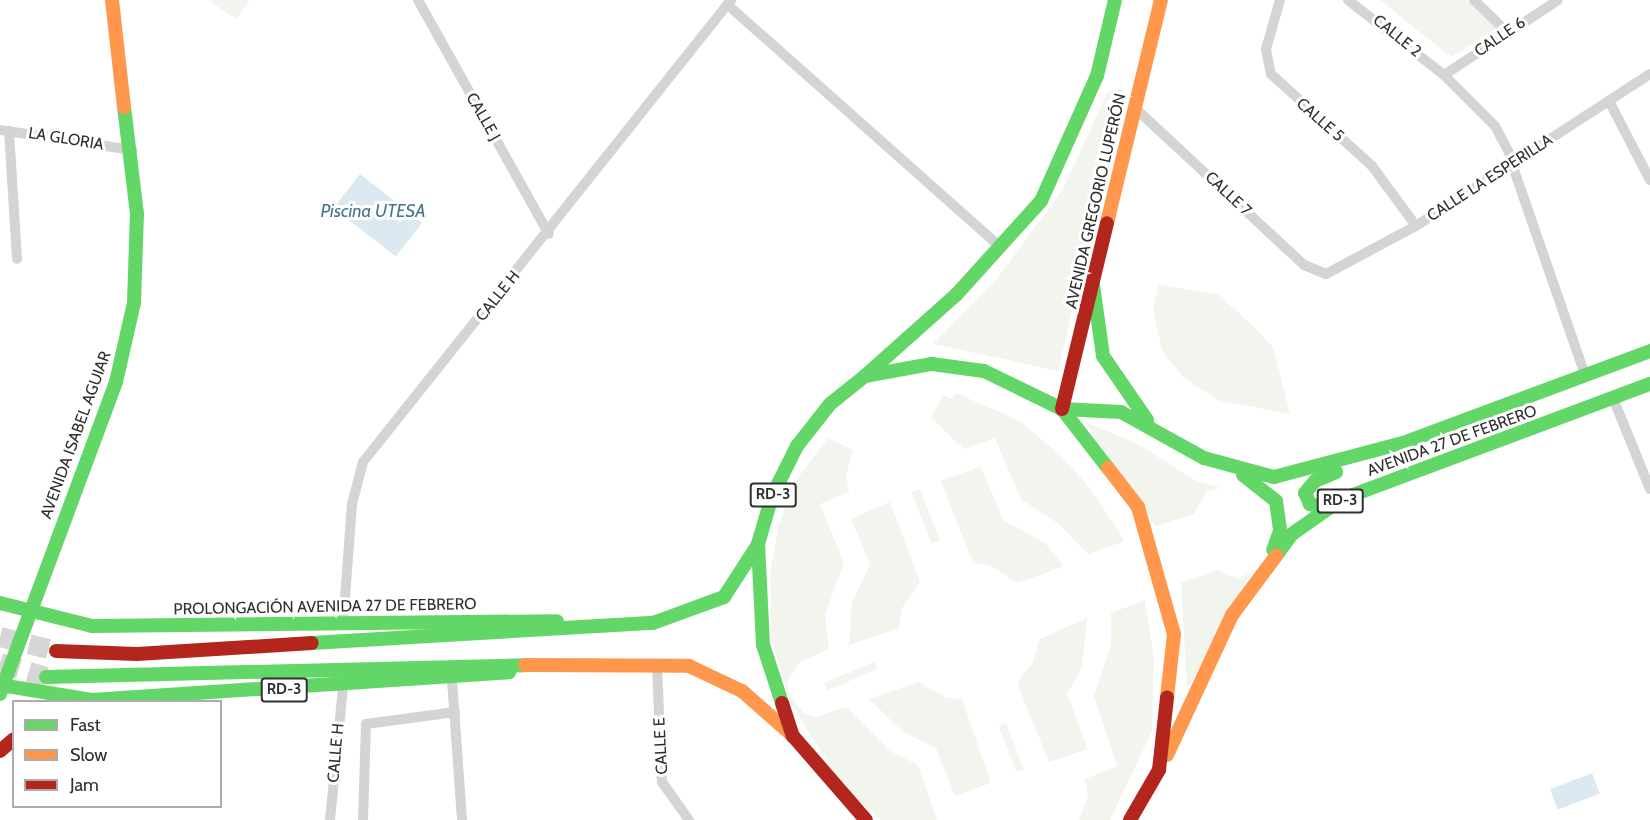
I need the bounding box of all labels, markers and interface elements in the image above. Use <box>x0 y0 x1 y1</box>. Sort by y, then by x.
street label: CALLE 2 <box>1369 11 1425 61</box>
street label: CALLE 6 <box>1471 13 1529 61</box>
street label: CALLE J <box>462 90 504 144</box>
street label: AVENIDA GREGORIO LUPERÓN <box>1062 92 1130 310</box>
street label: CALLE 5 <box>1292 94 1348 146</box>
street label: LA GLORIA <box>27 124 105 154</box>
street label: CALLE LA ESPERILLA <box>1424 130 1556 226</box>
street label: CALLE 7 <box>1201 168 1255 220</box>
water label: Piscina UTESA <box>320 200 426 222</box>
street label: CALLE H <box>472 267 524 325</box>
street label: AVENIDA ISABEL AGUIAR <box>37 349 115 521</box>
street label: AVENIDA 27 DE FEBRERO <box>1364 401 1540 481</box>
road number: RD-3 <box>749 483 797 507</box>
road number: RD-3 <box>1316 489 1364 513</box>
street label: PROLONGACIÓN AVENIDA 27 DE FEBRERO <box>173 595 477 619</box>
road number: RD-3 <box>260 678 308 702</box>
legend <box>12 700 222 808</box>
text: Fast <box>70 714 101 736</box>
street label: CALLE E <box>650 717 672 775</box>
street label: CALLE H <box>324 723 348 783</box>
text: Slow <box>70 744 107 766</box>
text: Jam <box>70 774 99 796</box>

